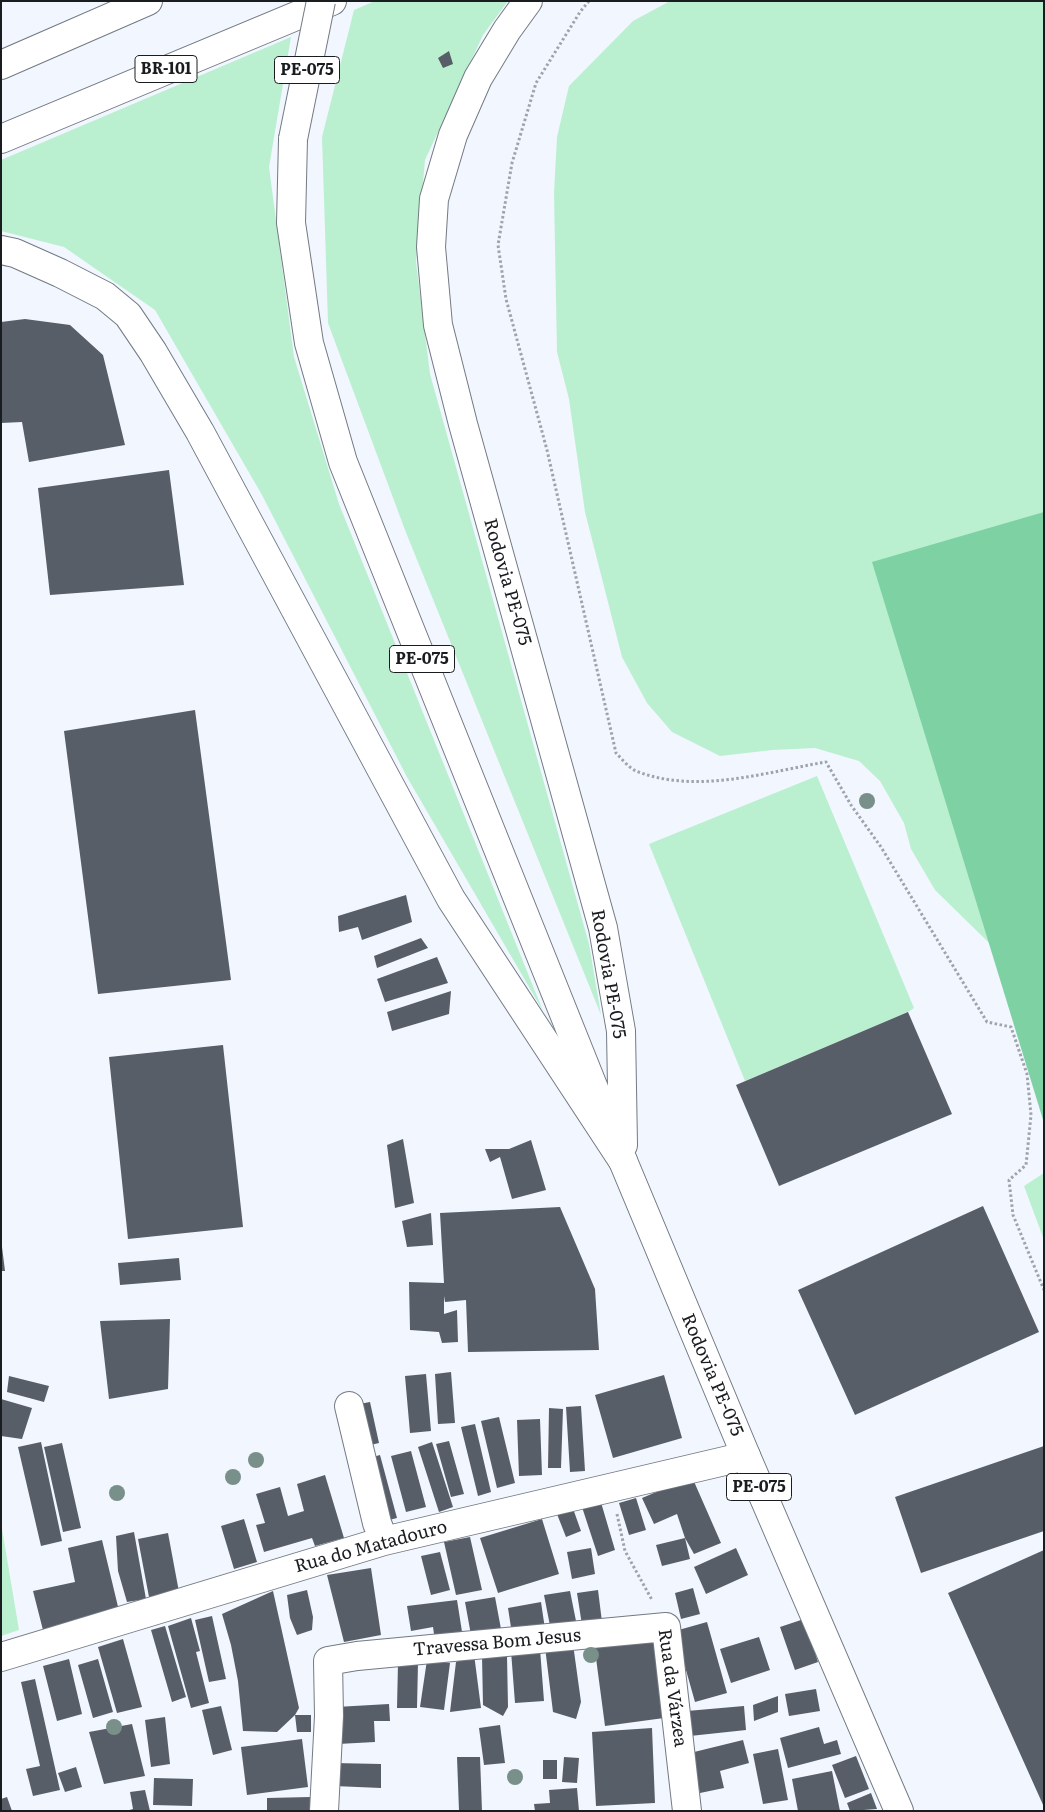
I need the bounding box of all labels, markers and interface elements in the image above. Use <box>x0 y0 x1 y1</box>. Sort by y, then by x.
road number: BR-101 <box>135 56 197 82</box>
road number: PE-075 <box>274 56 340 84</box>
street label: Rodovia PE-075 <box>479 516 535 648</box>
road number: PE-075 <box>390 646 454 672</box>
street label: Rodovia PE-075 <box>586 908 630 1040</box>
street label: Rodovia PE-075 <box>676 1310 748 1440</box>
road number: PE-075 <box>726 1474 792 1500</box>
street label: Rua do Matadouro <box>292 1516 450 1578</box>
street label: Travessa Bom Jesus <box>412 1625 582 1661</box>
street label: Rua da Várzea <box>653 1628 691 1748</box>

